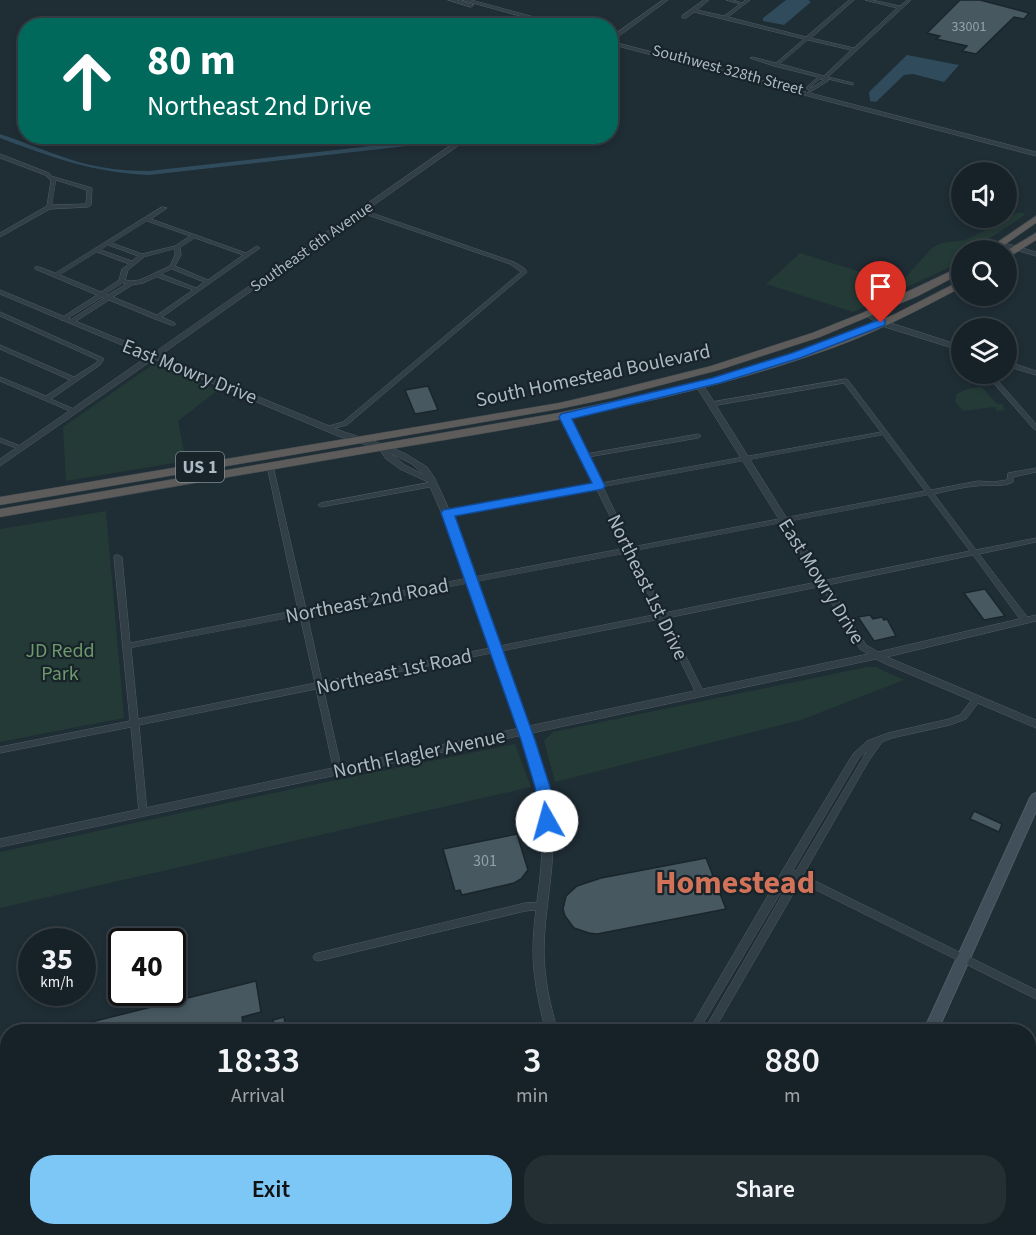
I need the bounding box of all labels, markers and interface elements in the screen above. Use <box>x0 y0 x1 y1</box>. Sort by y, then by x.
house number: 33001 <box>952 17 986 37</box>
text: 80 m <box>147 31 236 91</box>
street label: Southwest 328th Street <box>650 39 806 101</box>
icon: ahead <box>48 42 126 120</box>
text: Northeast 2nd Drive <box>147 87 371 126</box>
map controls <box>951 162 1017 384</box>
button: sound <box>951 162 1017 228</box>
street label: Southeast 6th Avenue <box>246 196 377 298</box>
button: search <box>951 240 1017 306</box>
pin <box>855 261 906 323</box>
icon: arrive <box>864 270 897 303</box>
button: layers <box>951 318 1017 384</box>
street label: East Mowry Drive <box>118 332 261 412</box>
street label: South Homestead Boulevard <box>473 337 713 415</box>
road number: US 1 <box>176 452 224 482</box>
street label: Northeast 1st Drive <box>600 510 695 665</box>
street label: East Mowry Drive <box>771 513 871 650</box>
street label: Northeast 2nd Road <box>283 571 451 631</box>
park label: JD Redd Park <box>25 637 95 688</box>
street label: Northeast 1st Road <box>314 642 475 702</box>
street label: North Flagler Avenue <box>331 722 508 786</box>
position arrow <box>515 789 579 853</box>
house number: 301 <box>473 850 497 872</box>
district label: Homestead <box>655 860 815 906</box>
speed limit sign: 40 <box>108 928 186 1006</box>
text: 35 <box>41 938 73 981</box>
text: km/h <box>40 972 74 993</box>
text: 18:33 <box>216 1035 300 1086</box>
text: 3 <box>523 1035 541 1086</box>
text: 880 <box>764 1035 820 1086</box>
text: Arrival <box>231 1082 285 1110</box>
text: min <box>516 1082 548 1110</box>
text: m <box>784 1082 800 1110</box>
button: Exit <box>30 1155 512 1224</box>
button: Share <box>524 1155 1006 1224</box>

